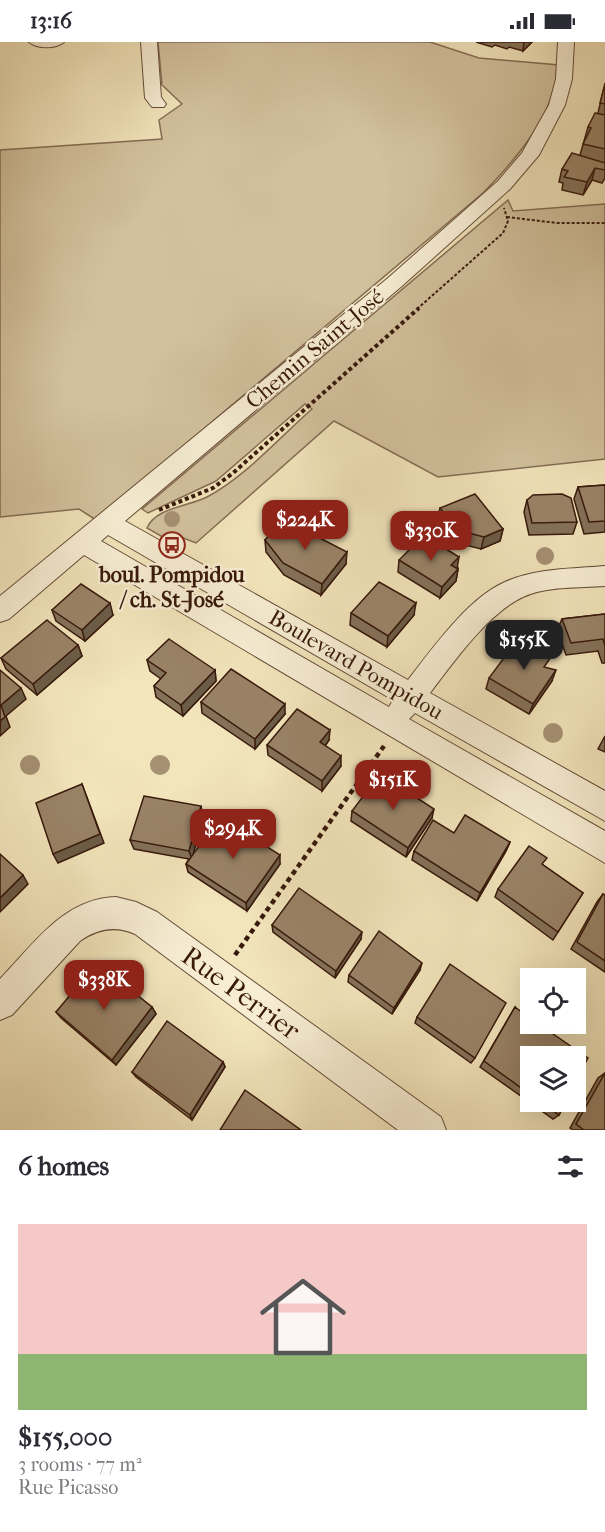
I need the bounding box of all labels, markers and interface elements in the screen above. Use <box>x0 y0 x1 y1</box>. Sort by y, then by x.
text: 13:16 <box>30 8 72 34</box>
street label: Chemin Saint-José <box>241 284 389 414</box>
pin: $224K <box>263 500 347 551</box>
text: $224K <box>276 508 334 531</box>
pin: $330K <box>389 511 473 562</box>
text: $330K <box>405 519 458 542</box>
bus stop icon: boul. Pompidou / ch. St-José <box>157 530 187 560</box>
place label: boul. Pompidou / ch. St-José <box>98 562 245 613</box>
street label: Boulevard Pompidou <box>264 605 448 726</box>
pin: $155K <box>482 620 566 671</box>
text: $155K <box>499 628 549 651</box>
pin: $151K <box>351 760 435 811</box>
text: $151K <box>369 768 417 791</box>
pin: $294K <box>191 809 275 860</box>
text: $294K <box>204 817 262 840</box>
street label: Rue Perrier <box>176 939 307 1047</box>
pin: $338K <box>62 960 146 1011</box>
text: $338K <box>78 968 130 991</box>
map controls <box>520 968 586 1112</box>
button: locate <box>520 968 586 1034</box>
button: layers <box>520 1046 586 1112</box>
icon: filters <box>554 1150 587 1183</box>
text: 6 homes <box>18 1151 109 1182</box>
icon: home <box>249 1263 357 1371</box>
text: $155,000 <box>18 1422 112 1453</box>
text: 3 rooms · 77 m² <box>18 1453 142 1476</box>
text: Rue Picasso <box>18 1476 118 1499</box>

